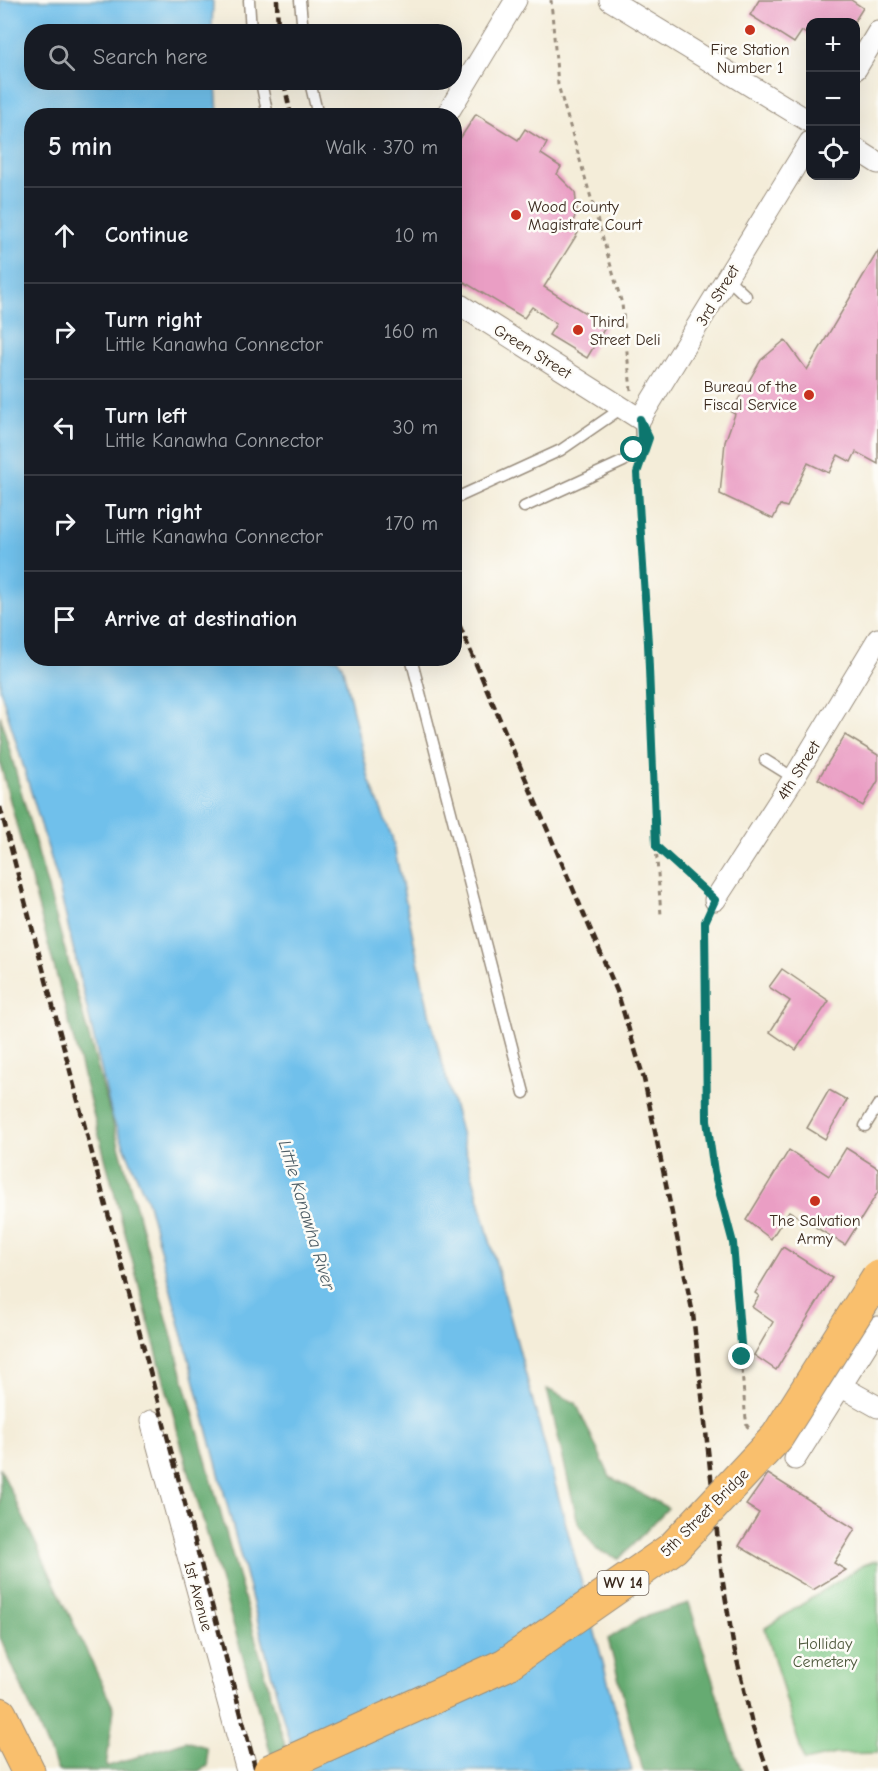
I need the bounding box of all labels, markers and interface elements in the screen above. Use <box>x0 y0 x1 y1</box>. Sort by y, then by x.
map controls <box>806 18 860 180</box>
button: + <box>806 18 860 72</box>
marker: Fire Station Number 1 <box>743 23 757 37</box>
search box <box>24 24 462 90</box>
icon: search <box>45 41 78 74</box>
place label: Fire Station Number 1 <box>711 41 790 77</box>
text: Search here <box>93 44 208 70</box>
button: − <box>806 72 860 126</box>
button: locate <box>806 126 860 180</box>
text: 5 min <box>48 132 112 162</box>
text: Walk · 370 m <box>326 136 438 159</box>
place label: Wood County Magistrate Court <box>528 198 643 234</box>
marker: Wood County Magistrate Court <box>509 208 523 222</box>
icon: ahead <box>48 219 81 252</box>
text: Continue <box>105 222 188 248</box>
text: 10 m <box>395 224 438 247</box>
street label: 3rd Street <box>693 261 743 329</box>
text: Turn right <box>105 307 202 333</box>
place label: Third Street Deli <box>590 313 661 349</box>
icon: right <box>48 315 81 348</box>
text: 160 m <box>384 320 438 343</box>
street label: Green Street <box>490 321 575 383</box>
marker: Third Street Deli <box>571 323 585 337</box>
text: Little Kanawha Connector <box>105 333 323 356</box>
place label: Bureau of the Fiscal Service <box>703 378 797 414</box>
marker: Bureau of the Fiscal Service <box>802 388 816 402</box>
text: Turn left <box>105 403 187 429</box>
icon: left <box>48 411 81 444</box>
text: 30 m <box>392 416 438 439</box>
text: Little Kanawha Connector <box>105 429 323 452</box>
route start <box>620 436 646 462</box>
text: Turn right <box>105 499 202 525</box>
icon: right <box>48 507 81 540</box>
text: 170 m <box>385 512 438 535</box>
text: Little Kanawha Connector <box>105 525 323 548</box>
icon: arrive <box>48 603 81 636</box>
text: Arrive at destination <box>105 606 297 632</box>
street label: 4th Street <box>774 737 824 803</box>
water label: Little Kanawha River <box>274 1138 340 1294</box>
marker: The Salvation Army <box>808 1194 822 1208</box>
place label: The Salvation Army <box>769 1212 861 1248</box>
route end <box>728 1343 754 1369</box>
street label: 5th Street Bridge <box>657 1465 753 1561</box>
street label: 1st Avenue <box>180 1559 216 1633</box>
road number: WV 14 <box>598 1571 648 1595</box>
park label: Holliday Cemetery <box>793 1635 858 1671</box>

